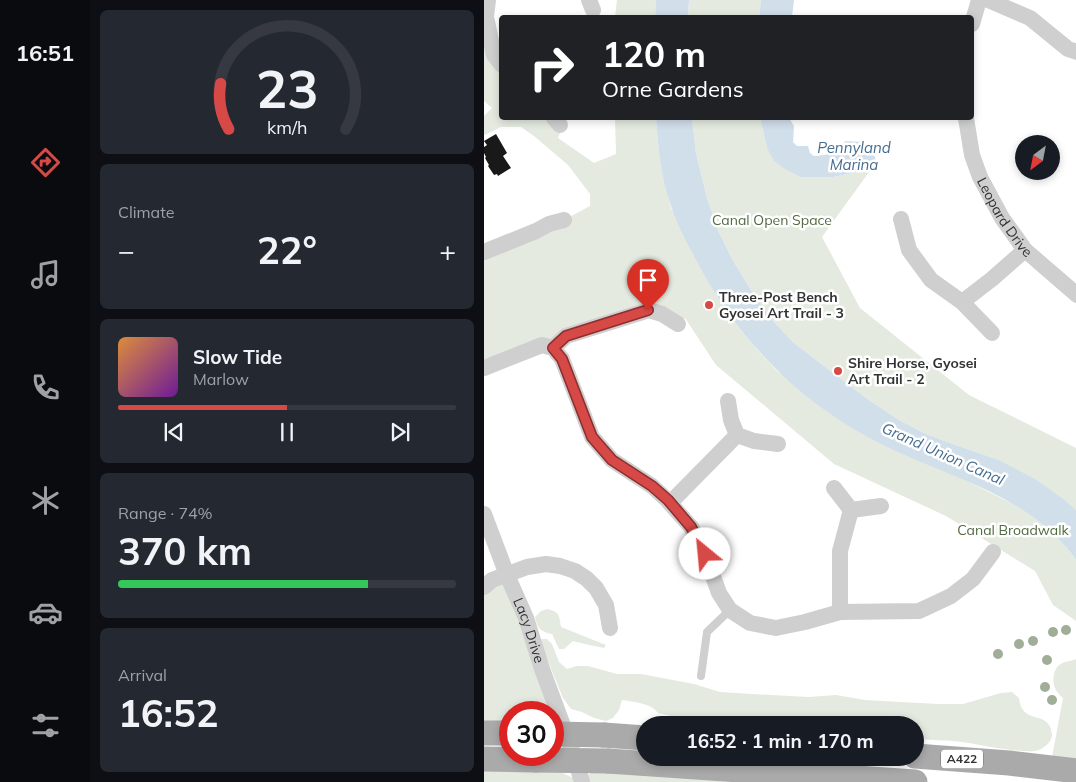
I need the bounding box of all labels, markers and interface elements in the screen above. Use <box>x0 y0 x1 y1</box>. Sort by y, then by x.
text: 120 m <box>602 32 706 76</box>
icon: right <box>519 35 584 100</box>
text: 16:51 <box>16 39 74 67</box>
text: 23 <box>256 56 318 121</box>
text: Orne Gardens <box>602 75 744 103</box>
text: km/h <box>267 116 307 138</box>
north arrow <box>1015 135 1060 180</box>
map controls <box>1015 135 1060 180</box>
water label: Pennyland Marina <box>817 138 891 174</box>
icon: directions <box>28 145 63 180</box>
street label: Leopard Drive <box>973 174 1036 261</box>
text: Climate <box>118 202 174 222</box>
park label: Canal Open Space <box>712 211 832 229</box>
text: 22° <box>257 226 317 274</box>
text: − <box>118 233 135 268</box>
text: + <box>439 233 456 268</box>
icon: music <box>28 257 63 292</box>
pin <box>627 259 669 310</box>
icon: arrive <box>634 266 662 294</box>
place label: Three-Post Bench Gyosei Art Trail - 3 <box>719 288 844 322</box>
marker: Three-Post Bench Gyosei Art Trail - 3 <box>703 299 715 311</box>
text: Slow Tide <box>193 345 282 369</box>
place label: Shire Horse, Gyosei Art Trail - 2 <box>848 354 977 388</box>
marker: Shire Horse, Gyosei Art Trail - 2 <box>832 365 844 377</box>
text: Marlow <box>193 369 249 389</box>
icon: phone <box>28 370 63 405</box>
icon: previous <box>160 418 188 446</box>
icon: pause <box>273 418 301 446</box>
icon: next <box>386 418 414 446</box>
water label: Grand Union Canal <box>879 418 1008 489</box>
icon: climate <box>28 483 63 518</box>
text: Range · 74% <box>118 503 213 523</box>
park label: Canal Broadwalk <box>957 521 1070 539</box>
text: 370 km <box>118 527 252 575</box>
position arrow <box>678 527 730 579</box>
icon: car <box>28 595 63 630</box>
street label: Lacy Drive <box>509 595 549 665</box>
text: Arrival <box>118 665 167 685</box>
text: 16:52 <box>118 689 219 737</box>
speed limit sign: 30 <box>499 701 564 766</box>
icon: filters <box>28 708 63 743</box>
text: 16:52 · 1 min · 170 m <box>686 729 874 753</box>
road number: A422 <box>941 750 983 769</box>

